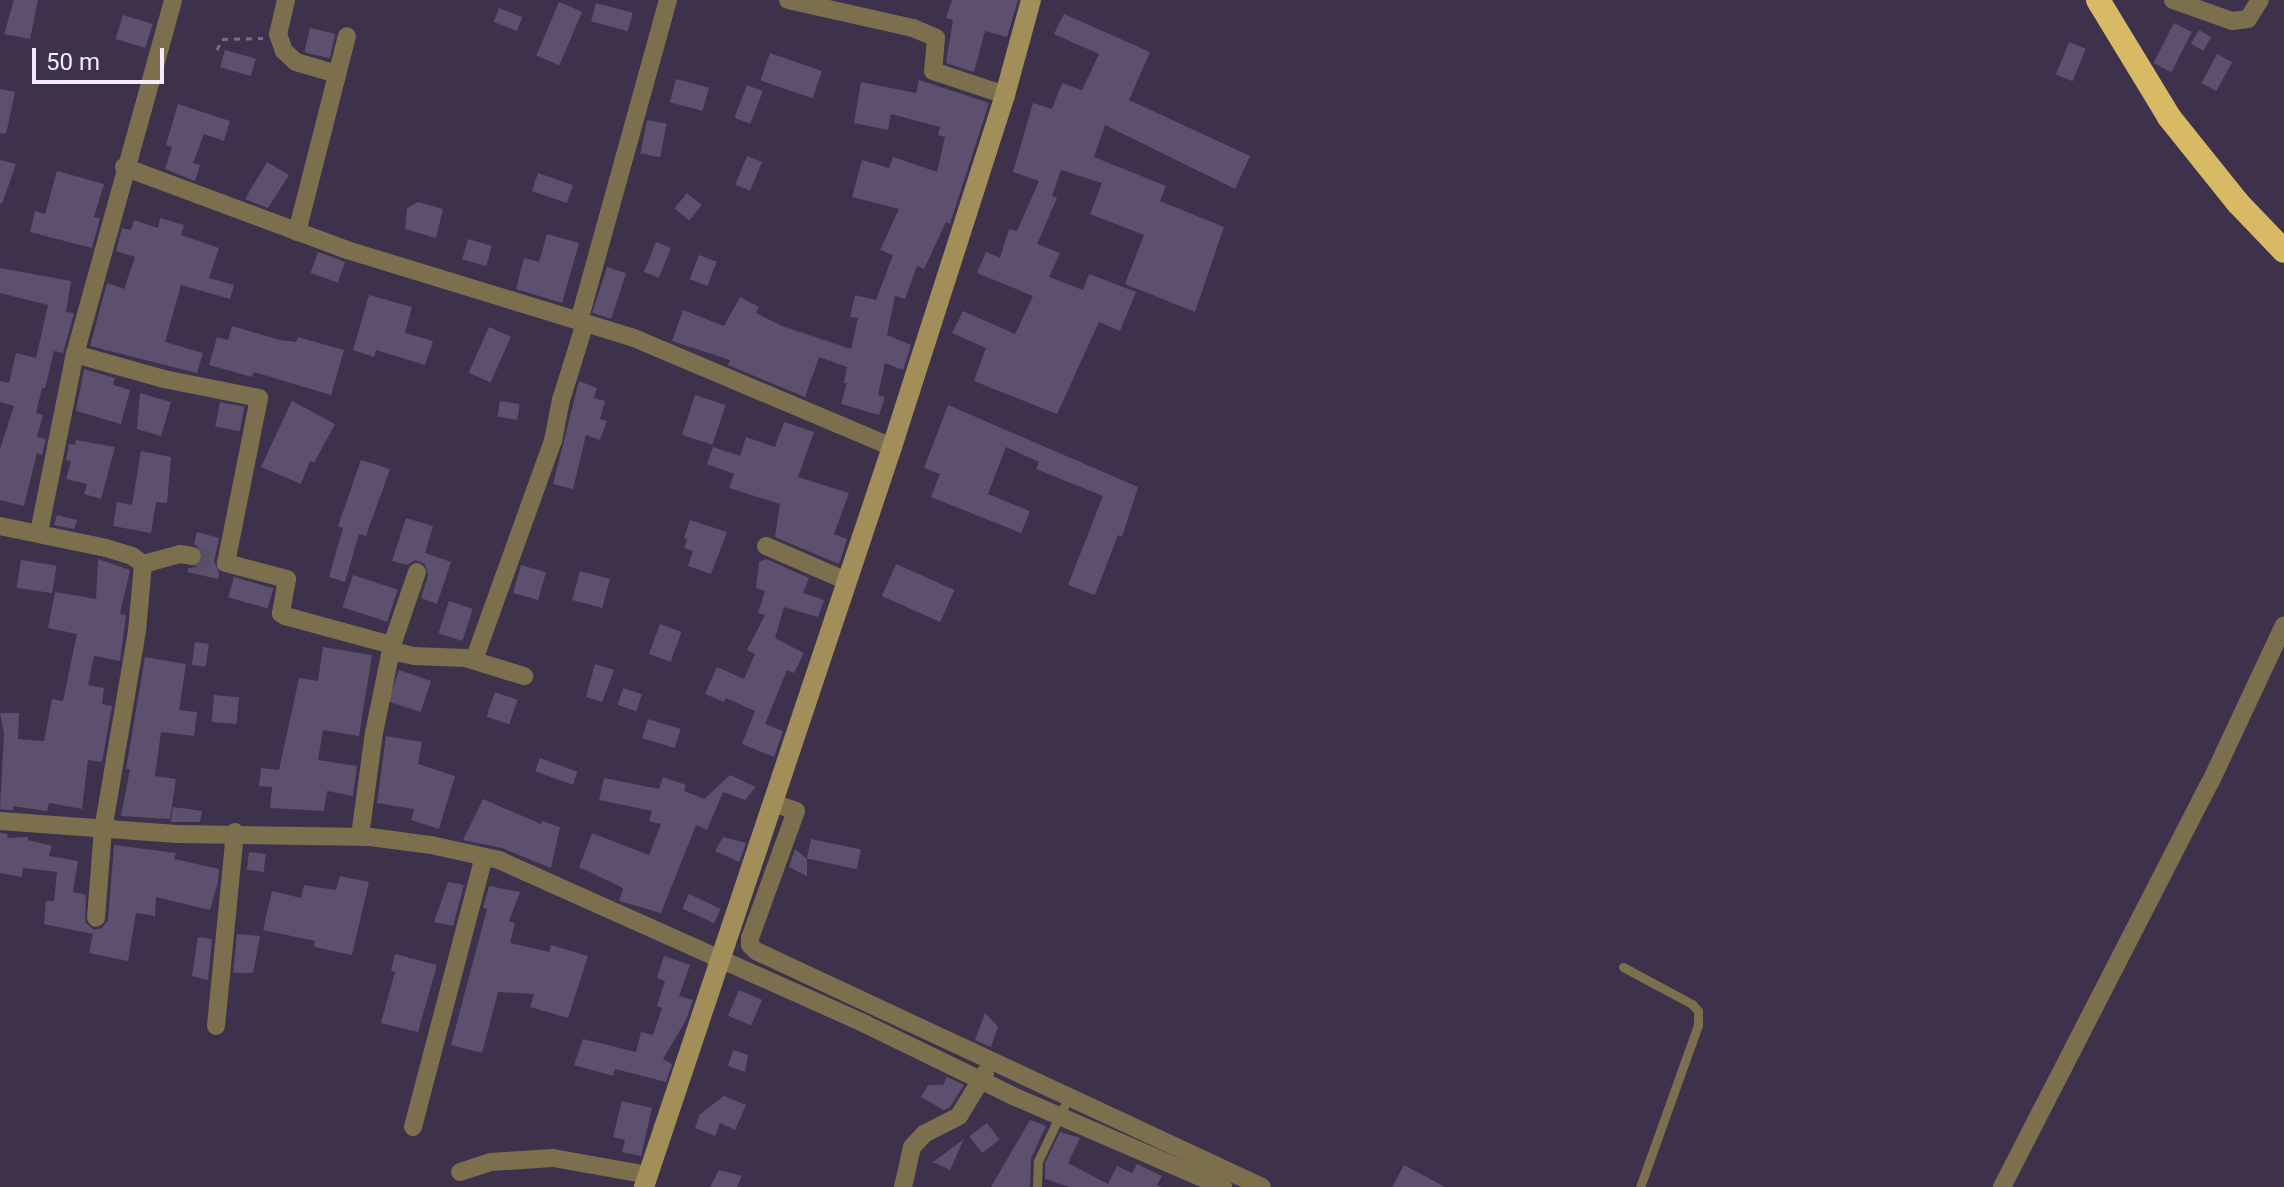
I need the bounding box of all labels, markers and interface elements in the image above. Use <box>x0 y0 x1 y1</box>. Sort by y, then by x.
scale bar <box>36 32 168 82</box>
text: 50 m <box>46 48 100 76</box>

